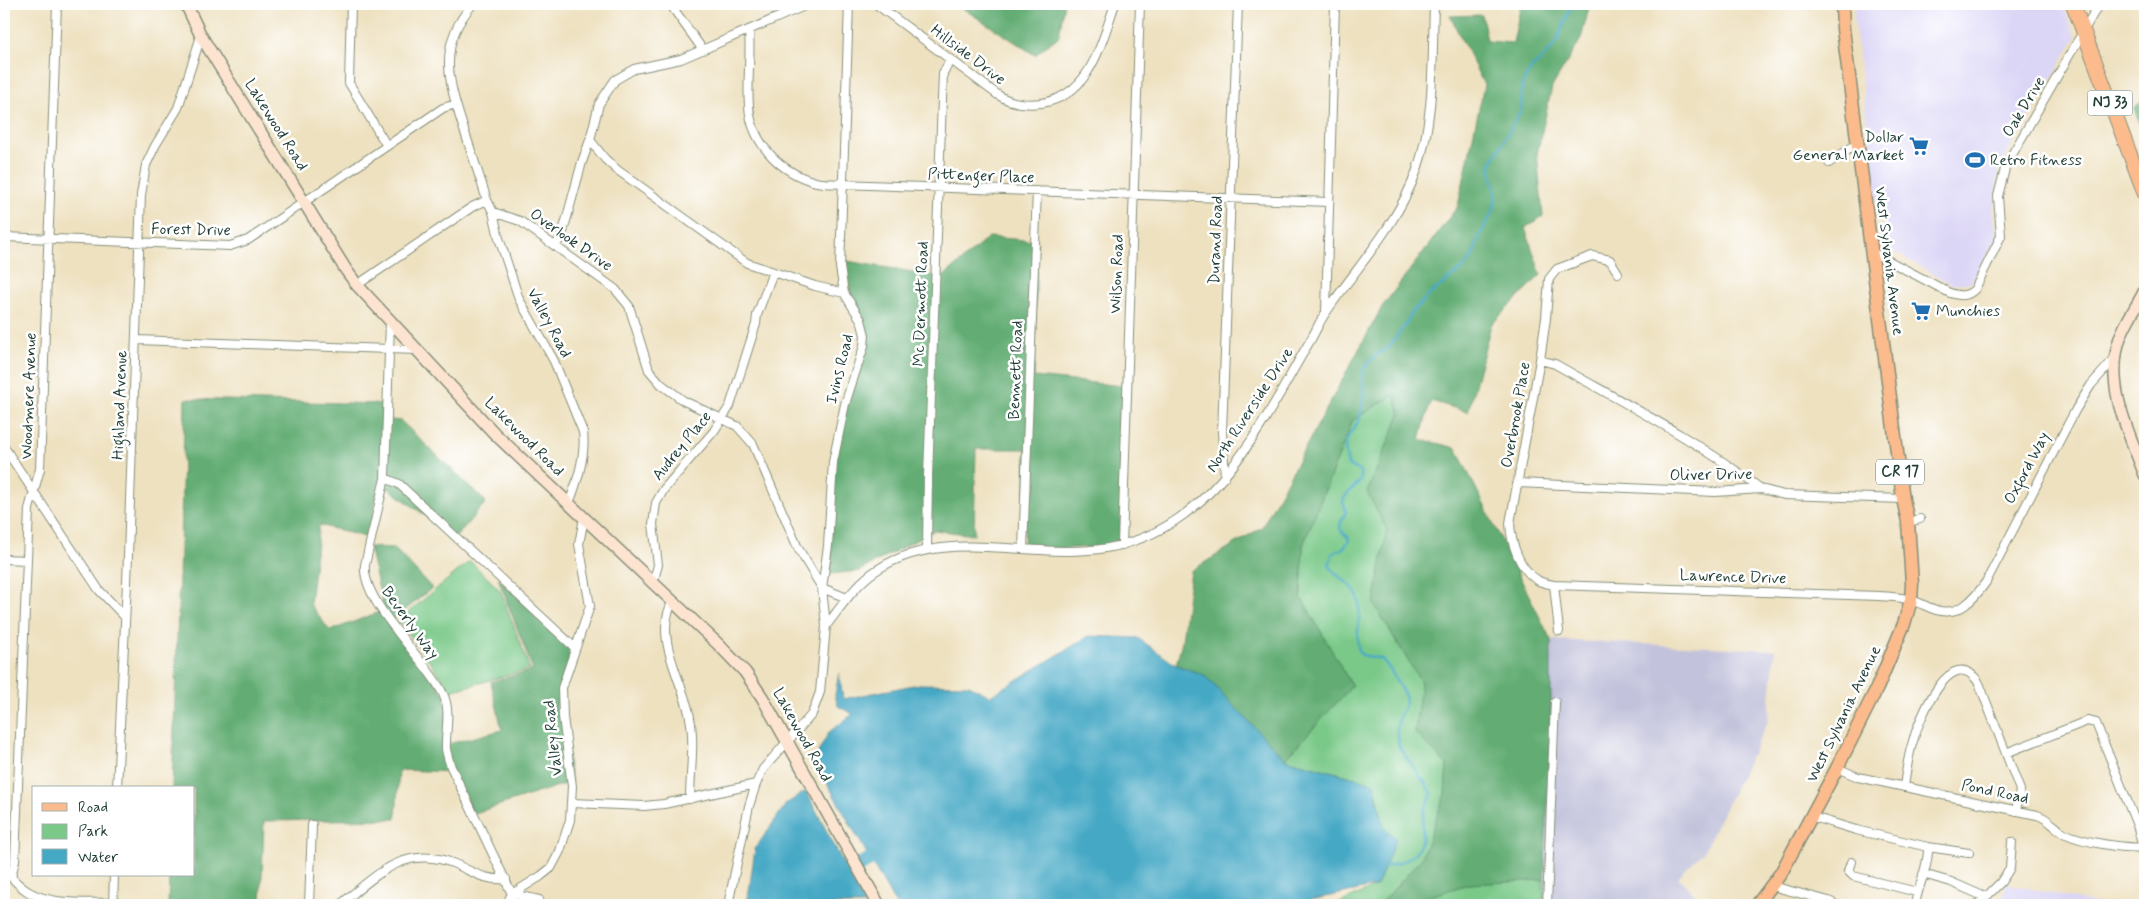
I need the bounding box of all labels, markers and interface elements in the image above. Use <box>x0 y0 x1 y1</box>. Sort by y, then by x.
street label: Hillside Drive <box>926 20 1010 90</box>
street label: Oak Drive <box>1998 73 2050 141</box>
street label: Lakewood Road <box>239 75 313 175</box>
road number: NJ 33 <box>2088 90 2132 116</box>
place label: Dollar General Market <box>1793 127 1904 166</box>
supermarket icon: Dollar General Market <box>1908 135 1930 157</box>
sports icon: Retro Fitness <box>1964 149 1986 171</box>
place label: Retro Fitness <box>1990 150 2082 171</box>
street label: Pittenger Place <box>927 164 1035 189</box>
street label: West Sylvania Avenue <box>1869 185 1909 337</box>
street label: Durand Road <box>1204 195 1228 285</box>
street label: Overlook Drive <box>526 204 616 276</box>
street label: Forest Drive <box>151 219 231 241</box>
street label: Wilson Road <box>1105 234 1129 314</box>
street label: Mc Dermott Road <box>908 241 934 367</box>
street label: Valley Road <box>522 284 576 362</box>
supermarket icon: Munchies <box>1910 300 1932 322</box>
place label: Munchies <box>1936 301 2000 322</box>
street label: Bennett Road <box>1004 320 1028 420</box>
street label: Woodmere Avenue <box>16 332 42 460</box>
street label: Ivins Road <box>821 332 859 406</box>
street label: North Riverside Drive <box>1202 343 1299 477</box>
street label: Highland Avenue <box>108 349 133 460</box>
street label: Overbrook Place <box>1496 360 1536 470</box>
street label: Lakewood Road <box>480 393 568 481</box>
street label: Audrey Place <box>648 407 716 485</box>
street label: Oxford Way <box>1999 428 2057 509</box>
road number: CR 17 <box>1876 460 1924 484</box>
street label: Oliver Drive <box>1670 464 1752 486</box>
street label: Lawrence Drive <box>1679 565 1787 589</box>
street label: Beverly Way <box>376 582 444 664</box>
street label: West Sylvania Avenue <box>1802 642 1886 786</box>
street label: Lakewood Road <box>767 684 837 786</box>
street label: Valley Road <box>539 699 567 777</box>
street label: Pond Road <box>1959 775 2031 809</box>
legend <box>32 786 195 876</box>
text: Road <box>78 798 108 818</box>
text: Park <box>78 822 108 842</box>
text: Water <box>78 848 118 868</box>

